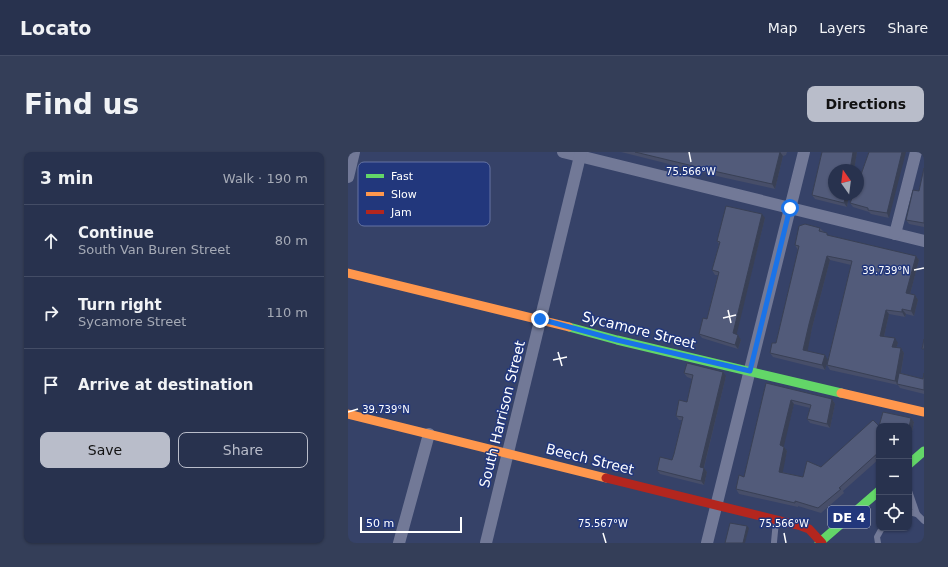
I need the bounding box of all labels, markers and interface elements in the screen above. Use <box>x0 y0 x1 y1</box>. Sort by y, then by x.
text: Locato <box>20 17 91 39</box>
text: Map <box>768 20 797 36</box>
text: Layers <box>819 20 866 36</box>
text: Share <box>888 20 928 36</box>
button: Directions <box>807 86 924 122</box>
text: Find us <box>24 88 139 121</box>
legend <box>358 162 490 226</box>
north arrow <box>828 164 864 200</box>
text: 75.566°W <box>666 166 716 177</box>
text: 3 min <box>40 168 93 188</box>
text: Fast <box>391 170 414 183</box>
text: Walk · 190 m <box>223 171 308 186</box>
text: Slow <box>391 188 417 201</box>
route start <box>781 199 799 217</box>
text: Jam <box>390 206 412 219</box>
text: Continue <box>78 224 154 242</box>
icon: ahead <box>40 230 62 252</box>
text: 80 m <box>275 233 308 248</box>
text: South Van Buren Street <box>78 242 230 257</box>
text: 39.739°N <box>862 265 910 276</box>
text: Turn right <box>78 296 162 314</box>
icon: right <box>40 302 62 324</box>
text: 110 m <box>266 305 308 320</box>
street label: Sycamore Street <box>580 308 698 352</box>
route end <box>531 310 549 328</box>
text: Sycamore Street <box>78 314 186 329</box>
street label: South Harrison Street <box>476 338 528 489</box>
icon: arrive <box>40 374 62 396</box>
text: Arrive at destination <box>78 376 253 394</box>
text: 39.739°N <box>362 404 410 415</box>
map controls <box>876 423 912 531</box>
button: + <box>876 423 912 459</box>
button: Save <box>40 432 170 468</box>
button: Share <box>178 432 308 468</box>
street label: Beech Street <box>544 440 636 478</box>
button: − <box>876 459 912 495</box>
button: locate <box>876 495 912 531</box>
road number: DE 4 <box>828 506 870 528</box>
scale bar <box>360 515 462 534</box>
text: 50 m <box>366 517 394 530</box>
text: 75.567°W <box>578 518 628 529</box>
text: 75.566°W <box>759 518 809 529</box>

